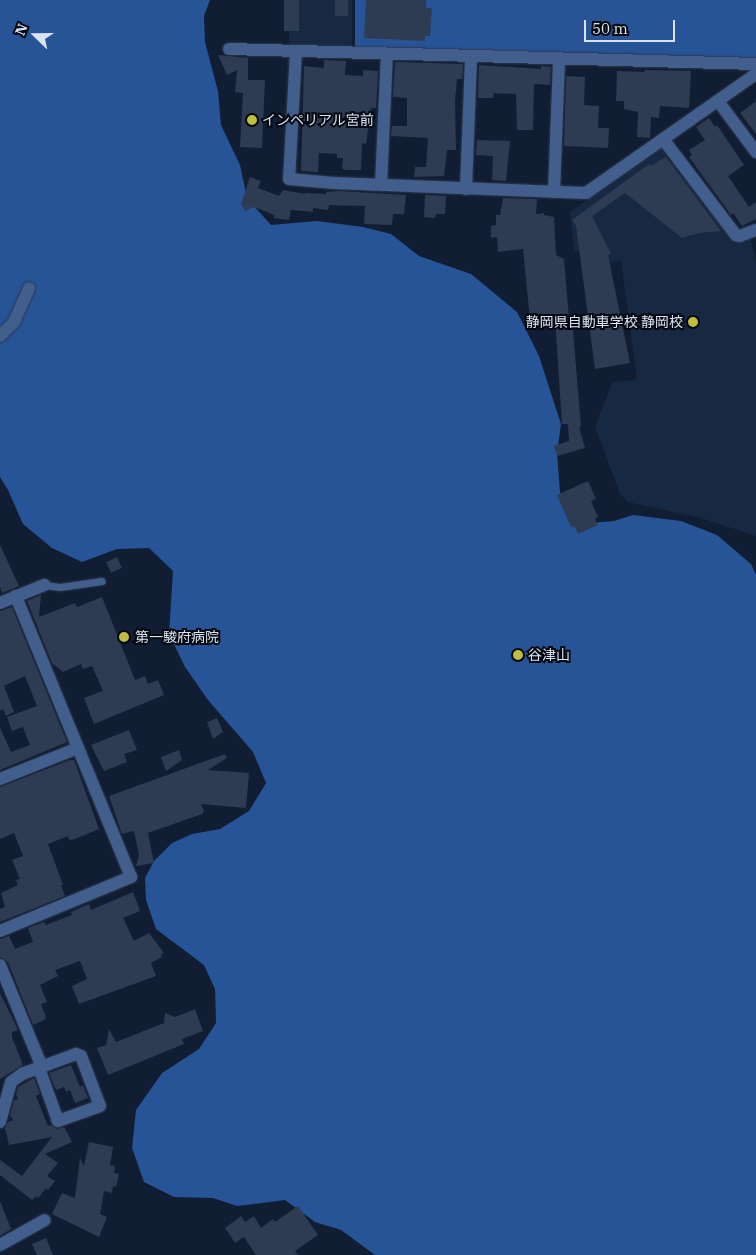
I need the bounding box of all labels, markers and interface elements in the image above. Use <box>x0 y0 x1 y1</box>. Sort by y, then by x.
north arrow <box>10 10 60 60</box>
scale bar <box>586 10 677 42</box>
text: 50 m <box>592 19 628 38</box>
text: N <box>11 21 32 38</box>
place label: インペリアル宮前 <box>262 112 374 128</box>
marker: インペリアル宮前 <box>246 114 258 126</box>
place label: 静岡県自動車学校 静岡校 <box>526 314 683 330</box>
marker: 静岡県自動車学校 静岡校 <box>687 316 699 328</box>
place label: 第一駿府病院 <box>135 629 219 645</box>
marker: 第一駿府病院 <box>117 630 131 644</box>
place label: 谷津山 <box>528 647 570 663</box>
marker: 谷津山 <box>512 649 524 661</box>

